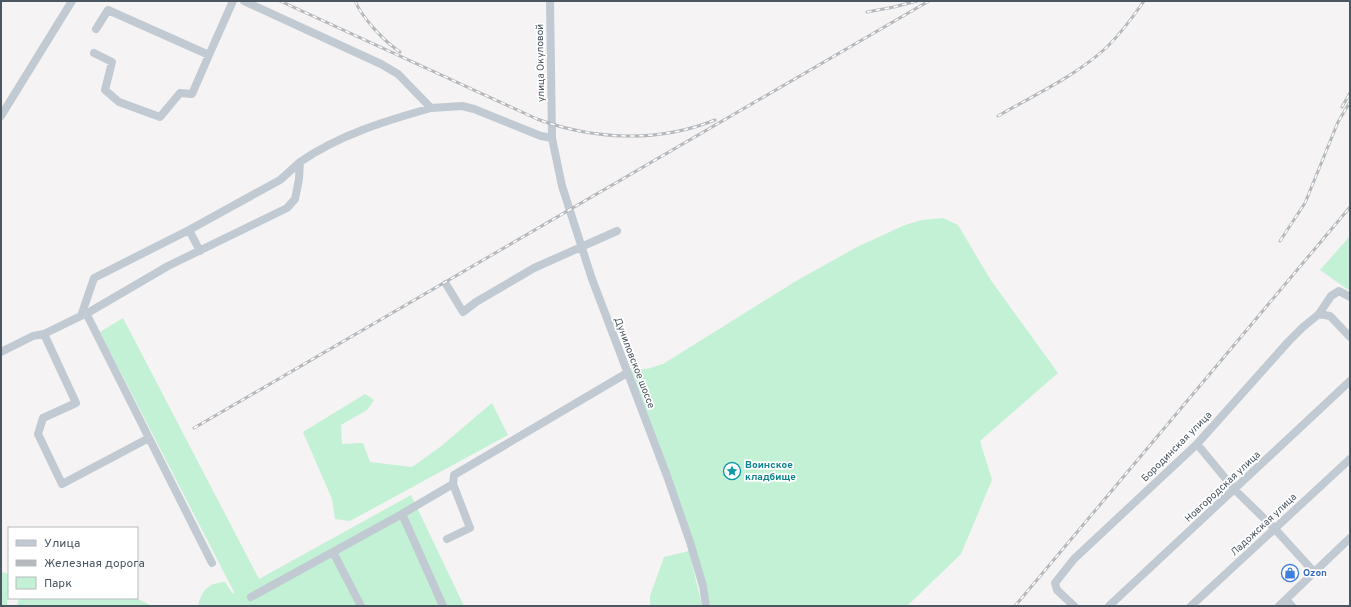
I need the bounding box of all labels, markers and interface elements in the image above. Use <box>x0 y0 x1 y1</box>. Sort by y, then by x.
street label: улица Окуловой <box>534 24 548 102</box>
street label: Дуниловское шоссе <box>611 316 657 410</box>
street label: Бородинская улица <box>1139 409 1215 485</box>
street label: Новгородская улица <box>1182 449 1264 525</box>
place label: Воинское кладбище <box>745 459 796 484</box>
place icon: Воинское кладбище <box>722 461 742 481</box>
street label: Ладожская улица <box>1228 491 1300 559</box>
legend <box>8 527 138 599</box>
text: Улица <box>44 536 80 552</box>
text: Железная дорога <box>44 556 145 572</box>
shop icon: Ozon <box>1280 563 1300 583</box>
place label: Ozon <box>1303 567 1327 580</box>
text: Парк <box>44 576 72 592</box>

